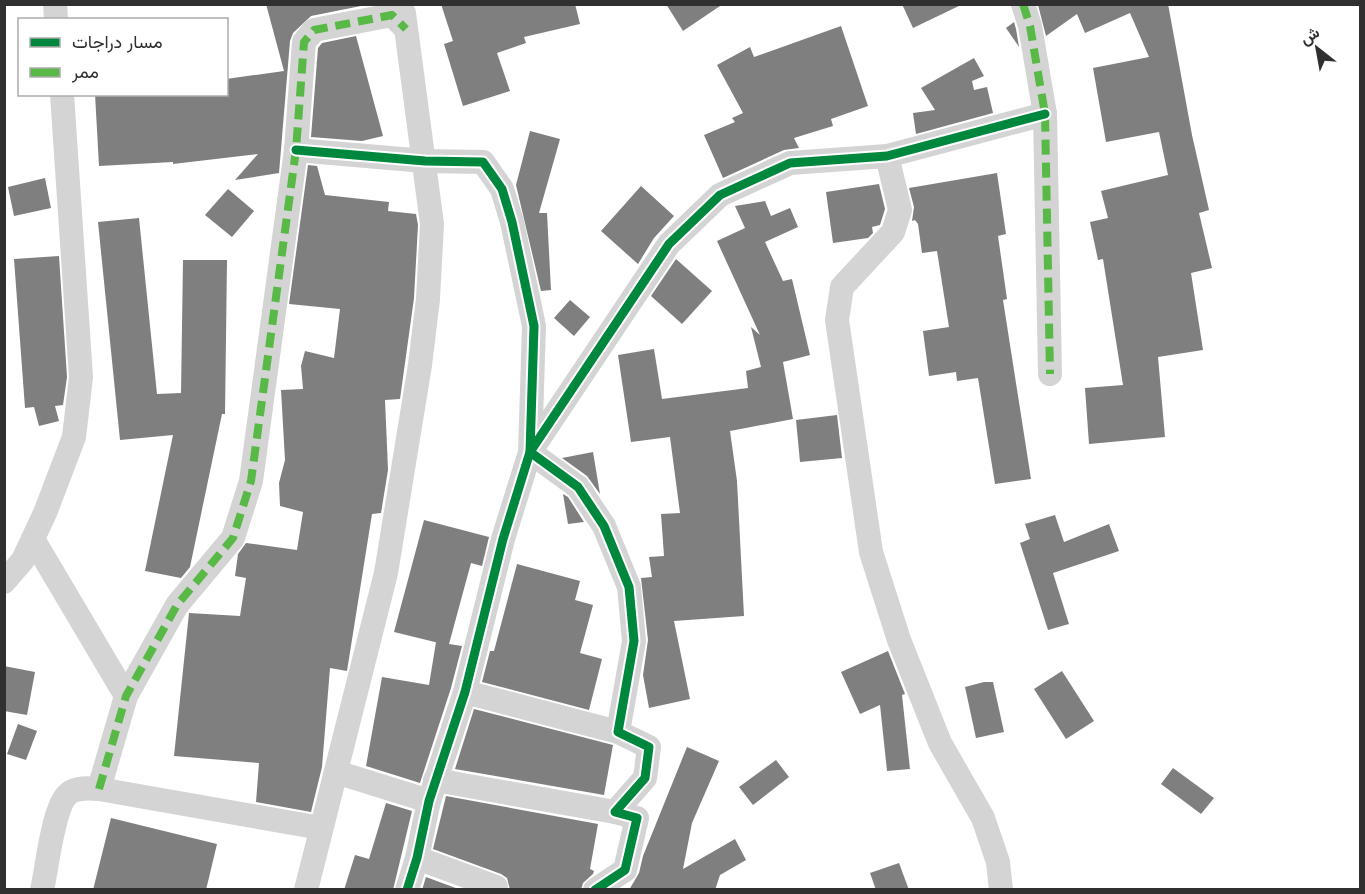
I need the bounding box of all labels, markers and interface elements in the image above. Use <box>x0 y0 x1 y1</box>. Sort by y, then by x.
legend <box>18 18 228 96</box>
north arrow <box>1287 18 1347 78</box>
text: ش <box>1295 21 1324 50</box>
text: مسار دراجات <box>72 29 163 54</box>
text: ممر <box>71 59 99 84</box>

